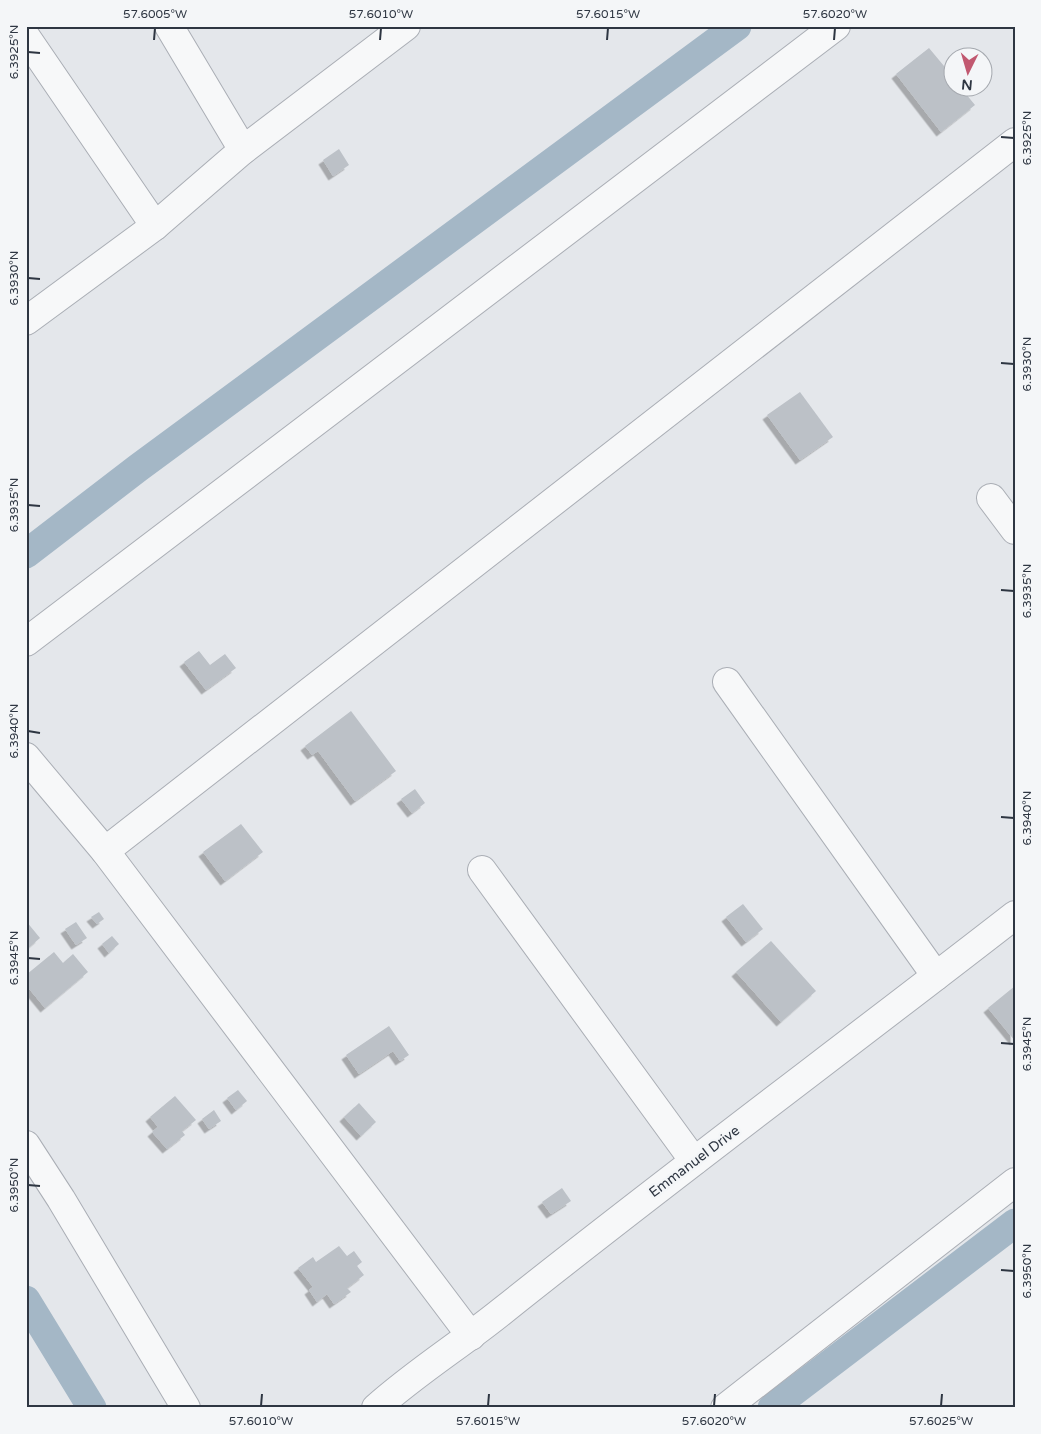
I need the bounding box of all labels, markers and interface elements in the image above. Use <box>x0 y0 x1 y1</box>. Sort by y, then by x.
text: 57.6005°W <box>123 7 187 21</box>
text: 57.6010°W <box>349 7 413 21</box>
text: 57.6015°W <box>576 7 640 21</box>
text: 57.6020°W <box>803 7 867 21</box>
text: 6.3925°N <box>7 25 21 79</box>
north arrow <box>944 48 994 98</box>
text: N <box>961 75 973 93</box>
text: 6.3925°N <box>1020 111 1034 165</box>
text: 6.3930°N <box>7 251 21 305</box>
text: 6.3930°N <box>1020 337 1034 391</box>
text: 6.3935°N <box>7 478 21 532</box>
text: 6.3935°N <box>1020 564 1034 618</box>
text: 6.3940°N <box>7 704 21 758</box>
text: 6.3940°N <box>1020 791 1034 845</box>
text: 6.3945°N <box>7 931 21 985</box>
text: 6.3945°N <box>1020 1017 1034 1071</box>
street label: Emmanuel Drive <box>646 1122 743 1201</box>
text: 6.3950°N <box>7 1158 21 1212</box>
text: 6.3950°N <box>1020 1244 1034 1298</box>
text: 57.6010°W <box>229 1414 293 1428</box>
text: 57.6015°W <box>456 1414 520 1428</box>
text: 57.6020°W <box>682 1414 746 1428</box>
text: 57.6025°W <box>909 1414 973 1428</box>

